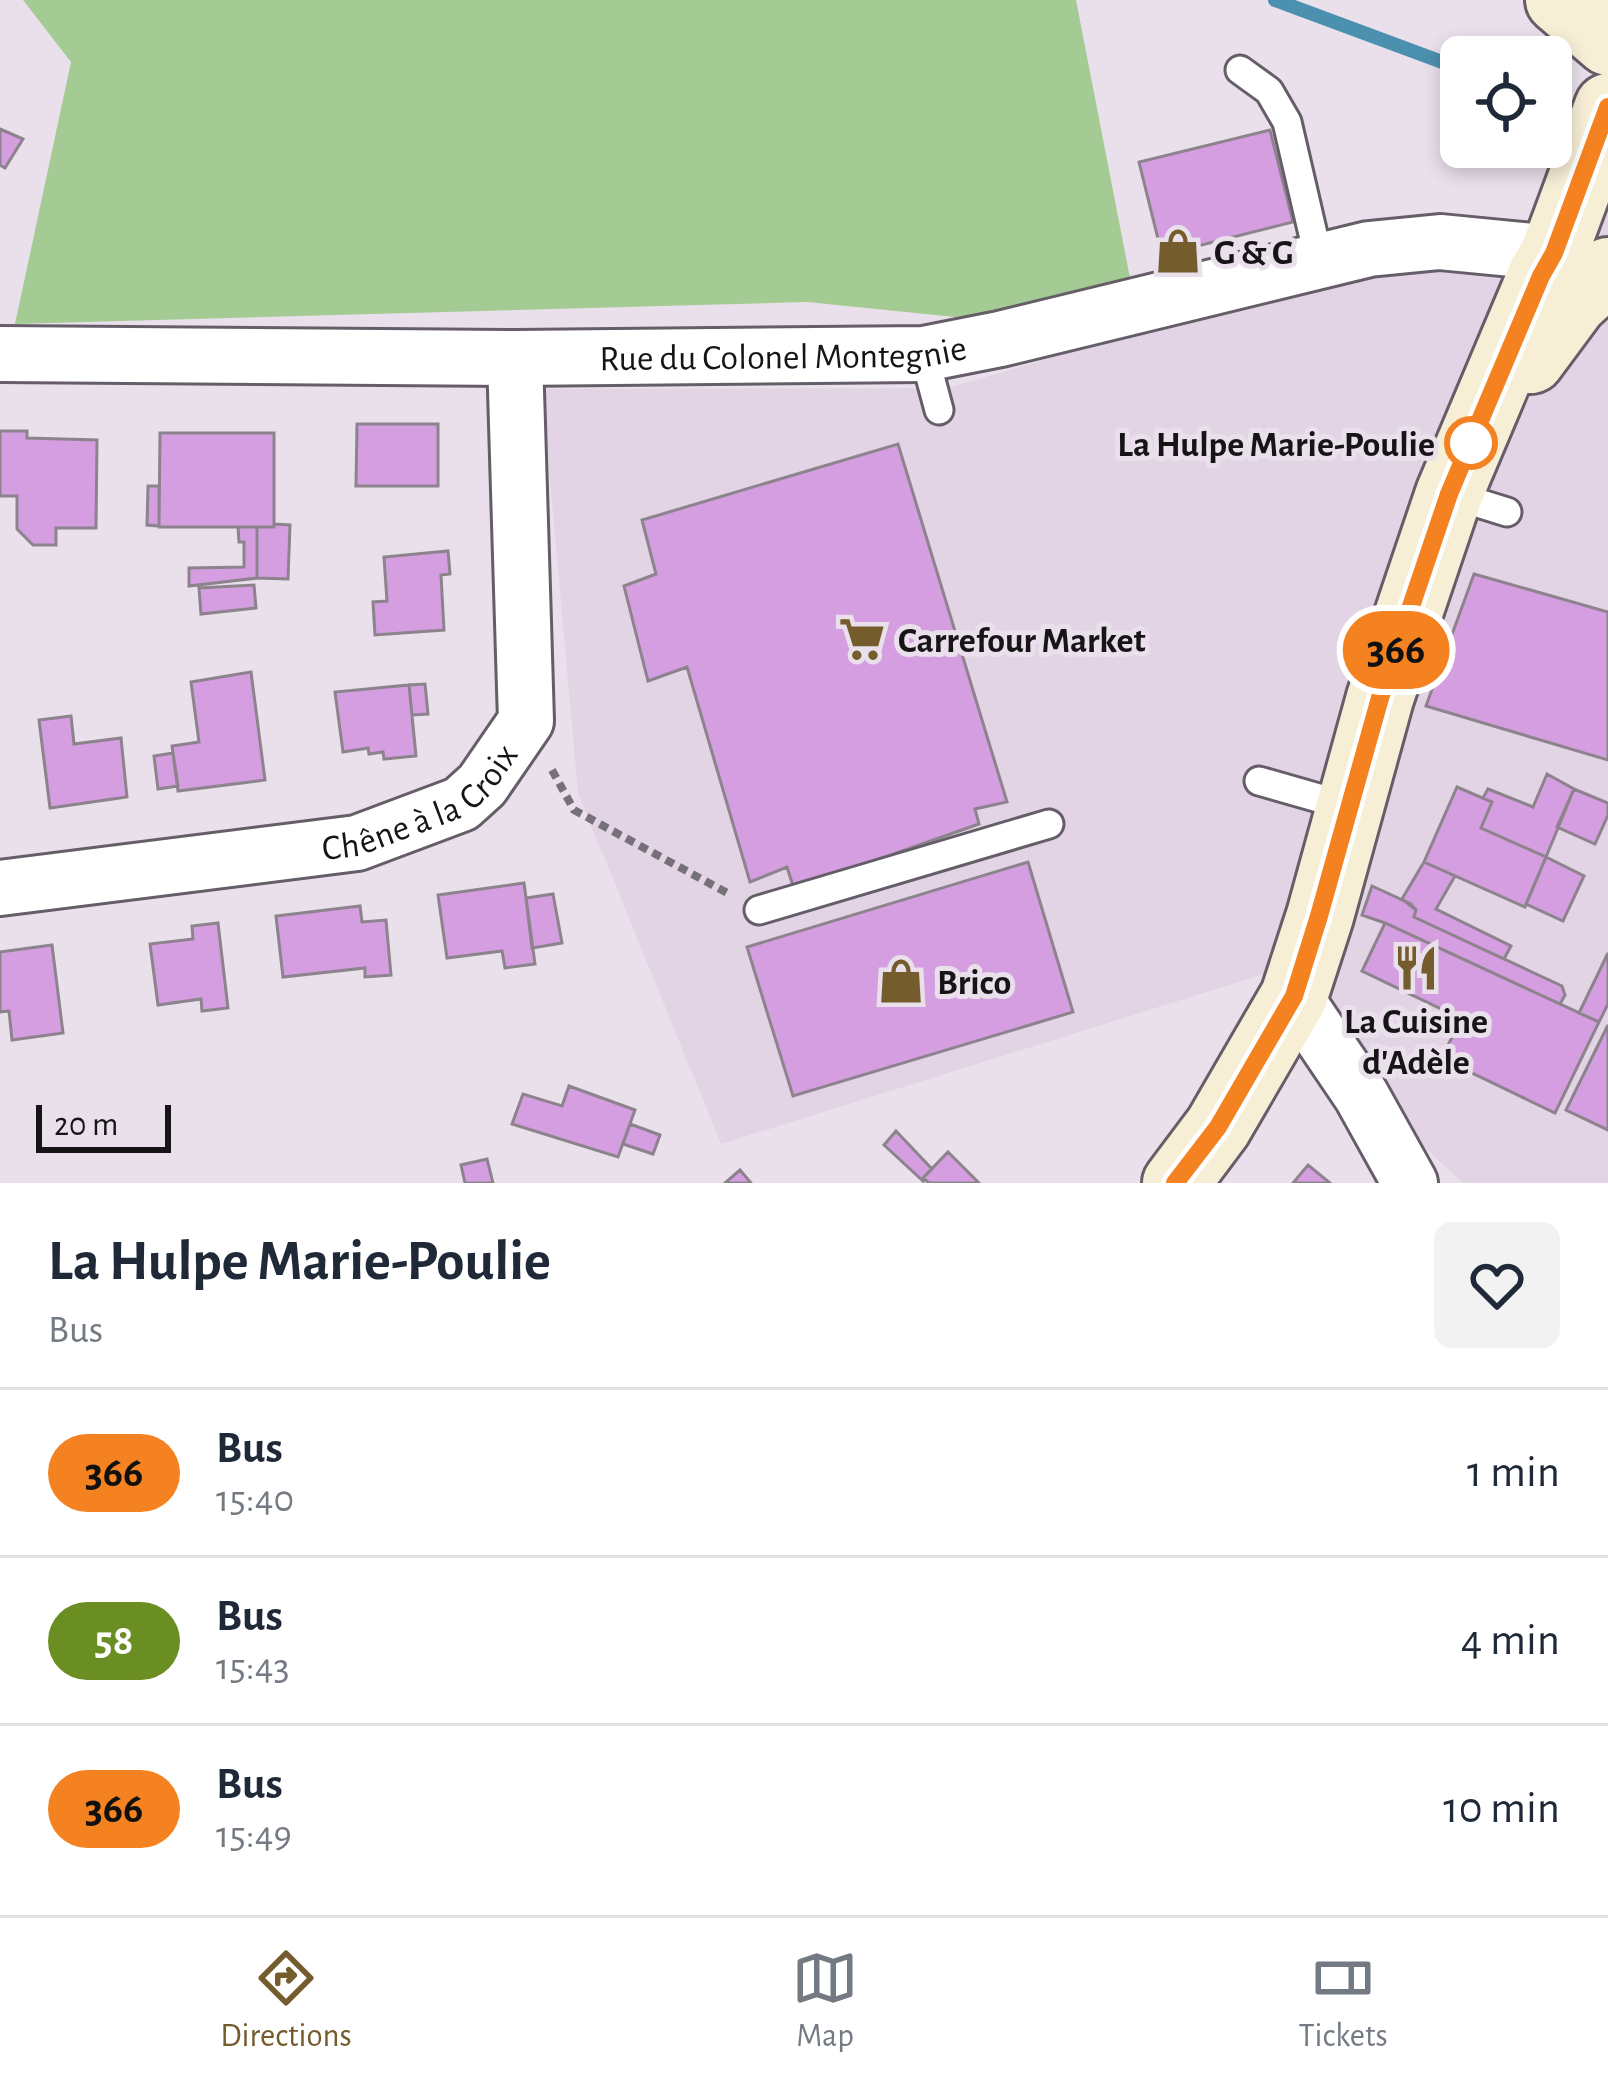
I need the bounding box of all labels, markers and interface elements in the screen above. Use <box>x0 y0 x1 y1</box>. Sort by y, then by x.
map controls <box>1440 36 1572 168</box>
button: locate <box>1440 36 1572 168</box>
shop icon: G & G <box>1153 226 1203 276</box>
place label: G & G <box>1214 235 1294 271</box>
street label: Rue du Colonel Montegnie <box>599 330 970 377</box>
marker: La Hulpe Marie-Poulie <box>1446 418 1496 468</box>
place label: La Hulpe Marie-Poulie <box>1117 427 1435 463</box>
line badge: 366 <box>1327 611 1465 689</box>
supermarket icon: Carrefour Market <box>837 614 887 664</box>
place label: Carrefour Market <box>898 623 1146 659</box>
text: 366 <box>1367 629 1425 671</box>
street label: Chêne à la Croix <box>320 738 525 867</box>
restaurant icon: La Cuisine d'Adèle <box>1391 943 1441 993</box>
shop icon: Brico <box>876 956 926 1006</box>
place label: Brico <box>937 965 1011 1001</box>
place label: La Cuisine d'Adèle <box>1344 1004 1488 1081</box>
scale bar <box>36 1099 171 1152</box>
text: 20 m <box>54 1109 118 1142</box>
button: heart <box>1434 1222 1560 1348</box>
text: La Hulpe Marie-Poulie <box>48 1233 551 1290</box>
text: Bus <box>48 1311 103 1350</box>
text: Bus <box>216 1426 283 1471</box>
text: 1 min <box>1467 1450 1560 1495</box>
text: 366 <box>85 1452 143 1494</box>
text: 15:40 <box>216 1480 294 1519</box>
text: Bus <box>216 1594 283 1639</box>
text: 4 min <box>1461 1618 1560 1663</box>
text: 58 <box>95 1620 133 1662</box>
text: 15:43 <box>216 1648 289 1687</box>
text: Bus <box>216 1762 283 1807</box>
text: 10 min <box>1443 1786 1560 1831</box>
text: 366 <box>85 1788 143 1830</box>
text: 15:49 <box>216 1816 292 1855</box>
tab: Directions <box>220 1945 352 2057</box>
tab: Map <box>792 1945 858 2057</box>
tab: Tickets <box>1298 1945 1388 2057</box>

